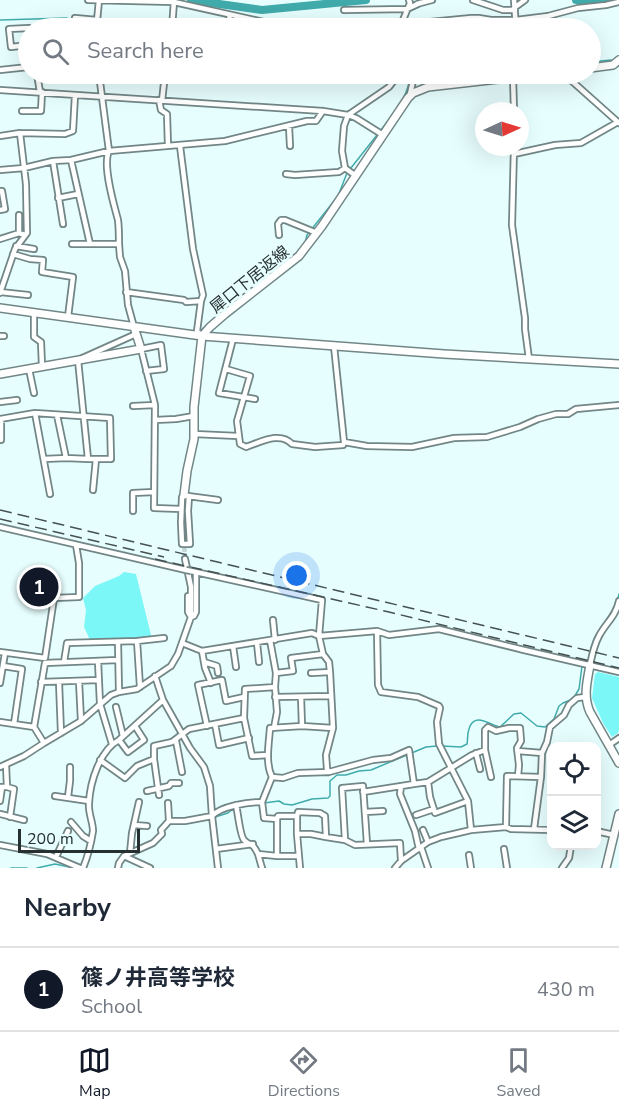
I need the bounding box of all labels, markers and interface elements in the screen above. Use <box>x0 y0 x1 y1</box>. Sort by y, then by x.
search box <box>18 18 601 84</box>
icon: search <box>39 35 72 68</box>
text: Search here <box>87 36 204 66</box>
north arrow <box>475 102 529 156</box>
street label: 犀口下居返線 <box>205 241 294 319</box>
your location <box>282 561 311 590</box>
pin: 1 <box>20 564 58 610</box>
map controls <box>547 742 601 850</box>
button: locate <box>547 742 601 796</box>
button: layers <box>547 796 601 850</box>
scale bar <box>18 826 140 854</box>
text: 200 m <box>27 828 74 850</box>
text: Nearby <box>24 890 111 925</box>
text: 篠ノ井高等学校 <box>81 963 235 993</box>
text: 1 <box>38 976 50 1003</box>
text: 430 m <box>537 976 595 1003</box>
text: School <box>81 993 142 1020</box>
tab: Map <box>78 1044 111 1102</box>
tab: Directions <box>268 1044 340 1102</box>
tab: Saved <box>497 1044 541 1102</box>

